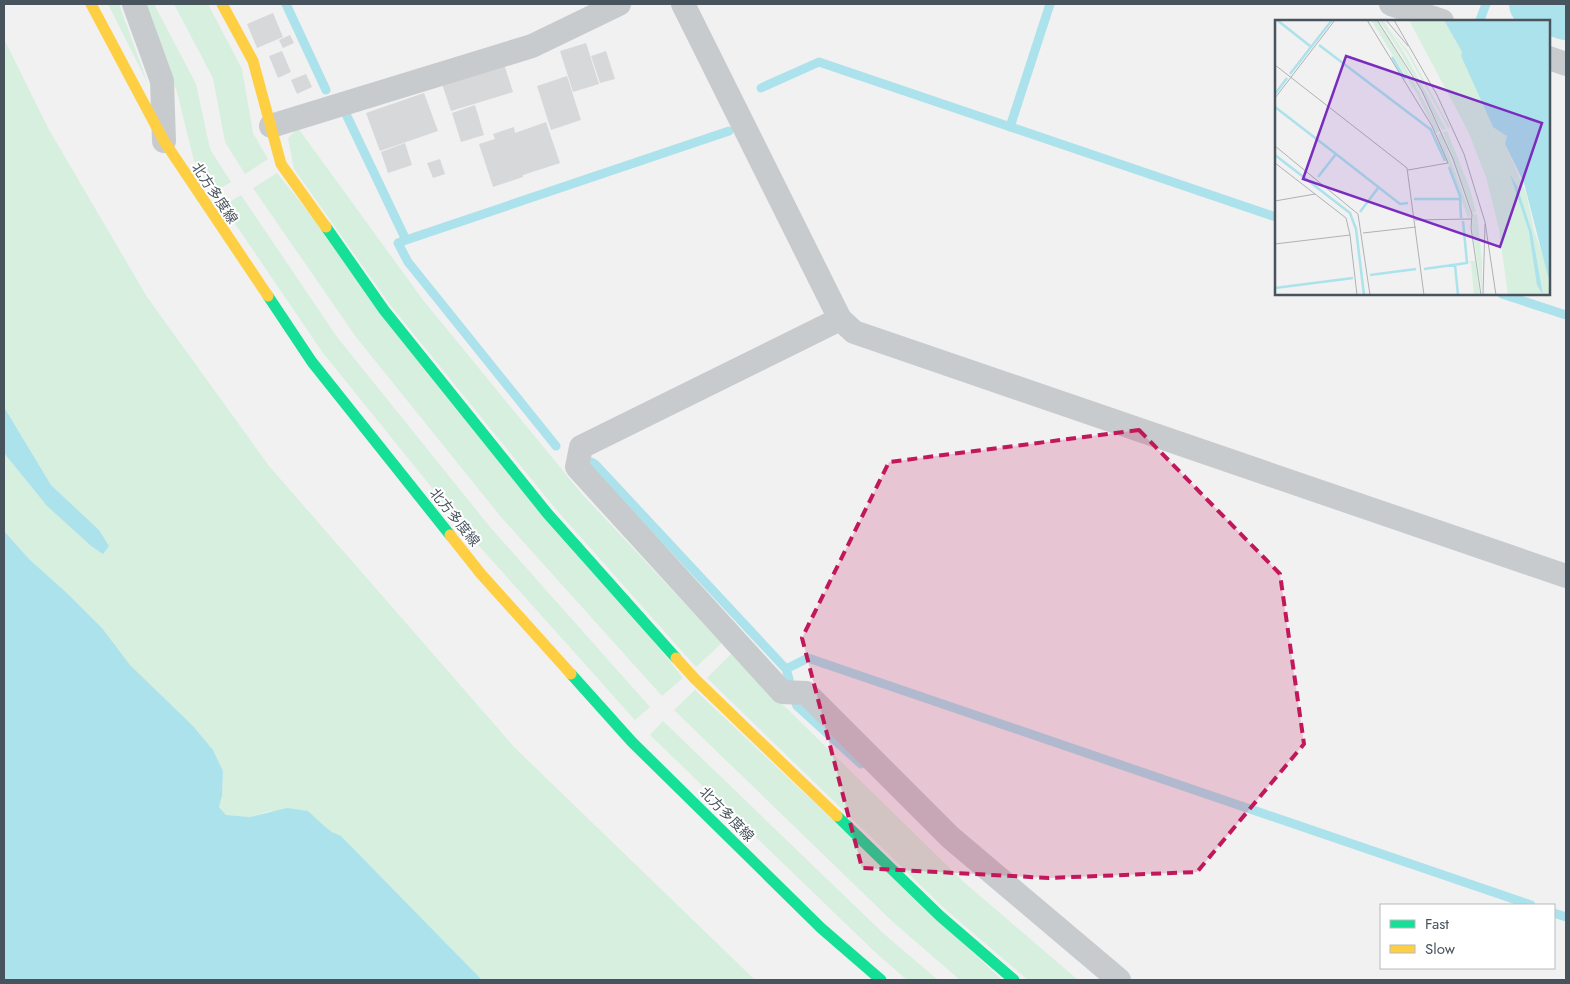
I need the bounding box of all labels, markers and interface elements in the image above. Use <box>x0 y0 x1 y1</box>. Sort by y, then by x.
inset map <box>1275 20 1550 295</box>
street label: 北方多度線 <box>187 158 243 228</box>
street label: 北方多度線 <box>425 484 485 550</box>
street label: 北方多度線 <box>695 782 759 846</box>
legend <box>1380 904 1555 969</box>
text: Fast <box>1425 913 1449 935</box>
text: Slow <box>1425 938 1456 960</box>

